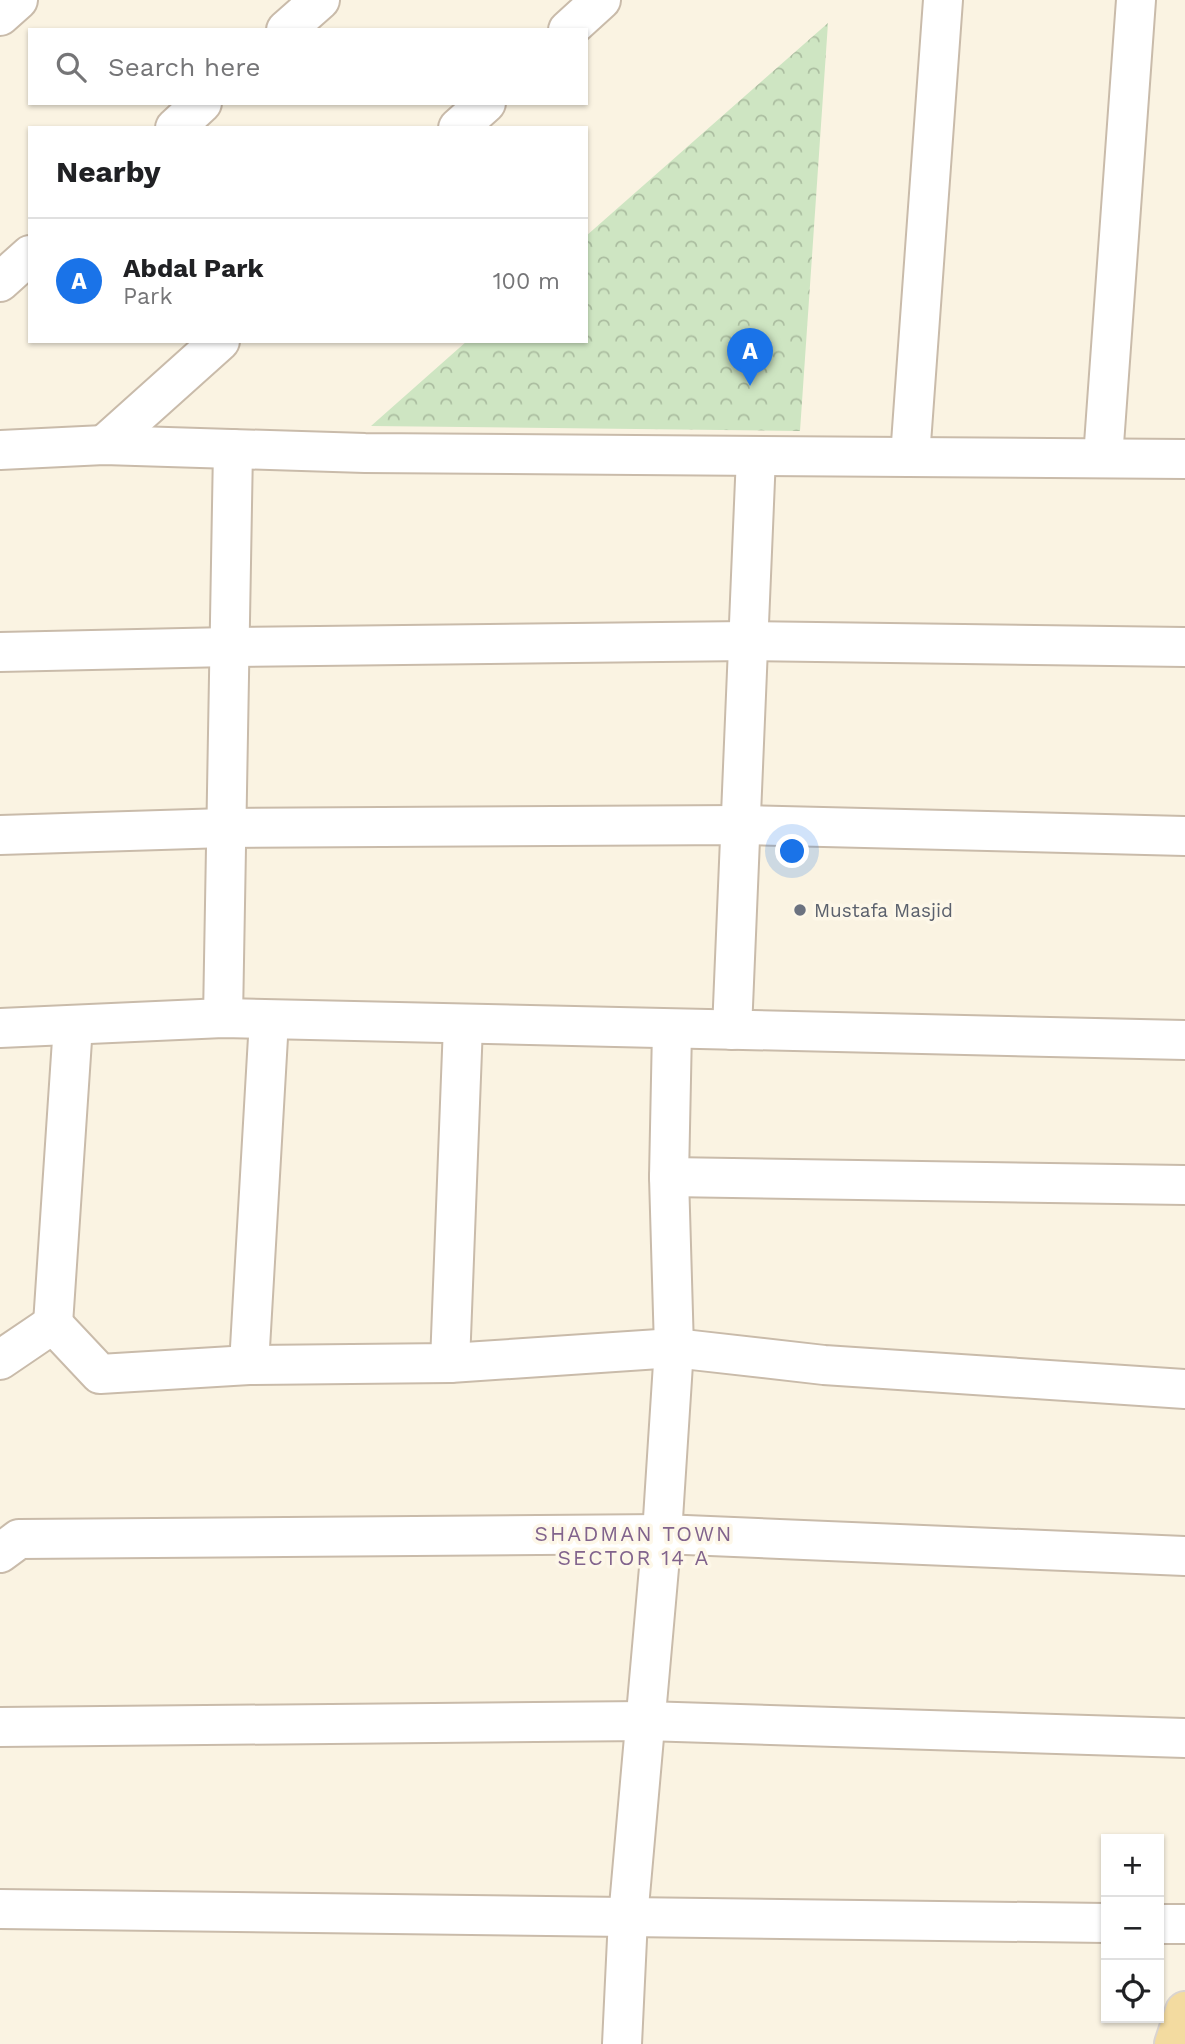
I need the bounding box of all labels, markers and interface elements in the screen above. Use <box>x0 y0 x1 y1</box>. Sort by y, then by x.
search box <box>28 28 588 105</box>
icon: search <box>52 48 90 86</box>
text: Search here <box>108 52 260 82</box>
text: Nearby <box>56 154 161 189</box>
text: Abdal Park <box>123 253 264 283</box>
text: A <box>71 268 87 295</box>
text: 100 m <box>493 268 560 295</box>
text: Park <box>123 283 172 310</box>
pin: A <box>727 328 773 386</box>
your location <box>775 834 809 868</box>
place label: Mustafa Masjid <box>814 899 953 922</box>
marker: Mustafa Masjid <box>792 902 808 918</box>
district label: SHADMAN TOWN SECTOR 14 A <box>534 1521 734 1570</box>
map controls <box>1101 1834 1164 2023</box>
button: + <box>1101 1834 1164 1897</box>
button: − <box>1101 1897 1164 1960</box>
button: locate <box>1101 1960 1164 2023</box>

